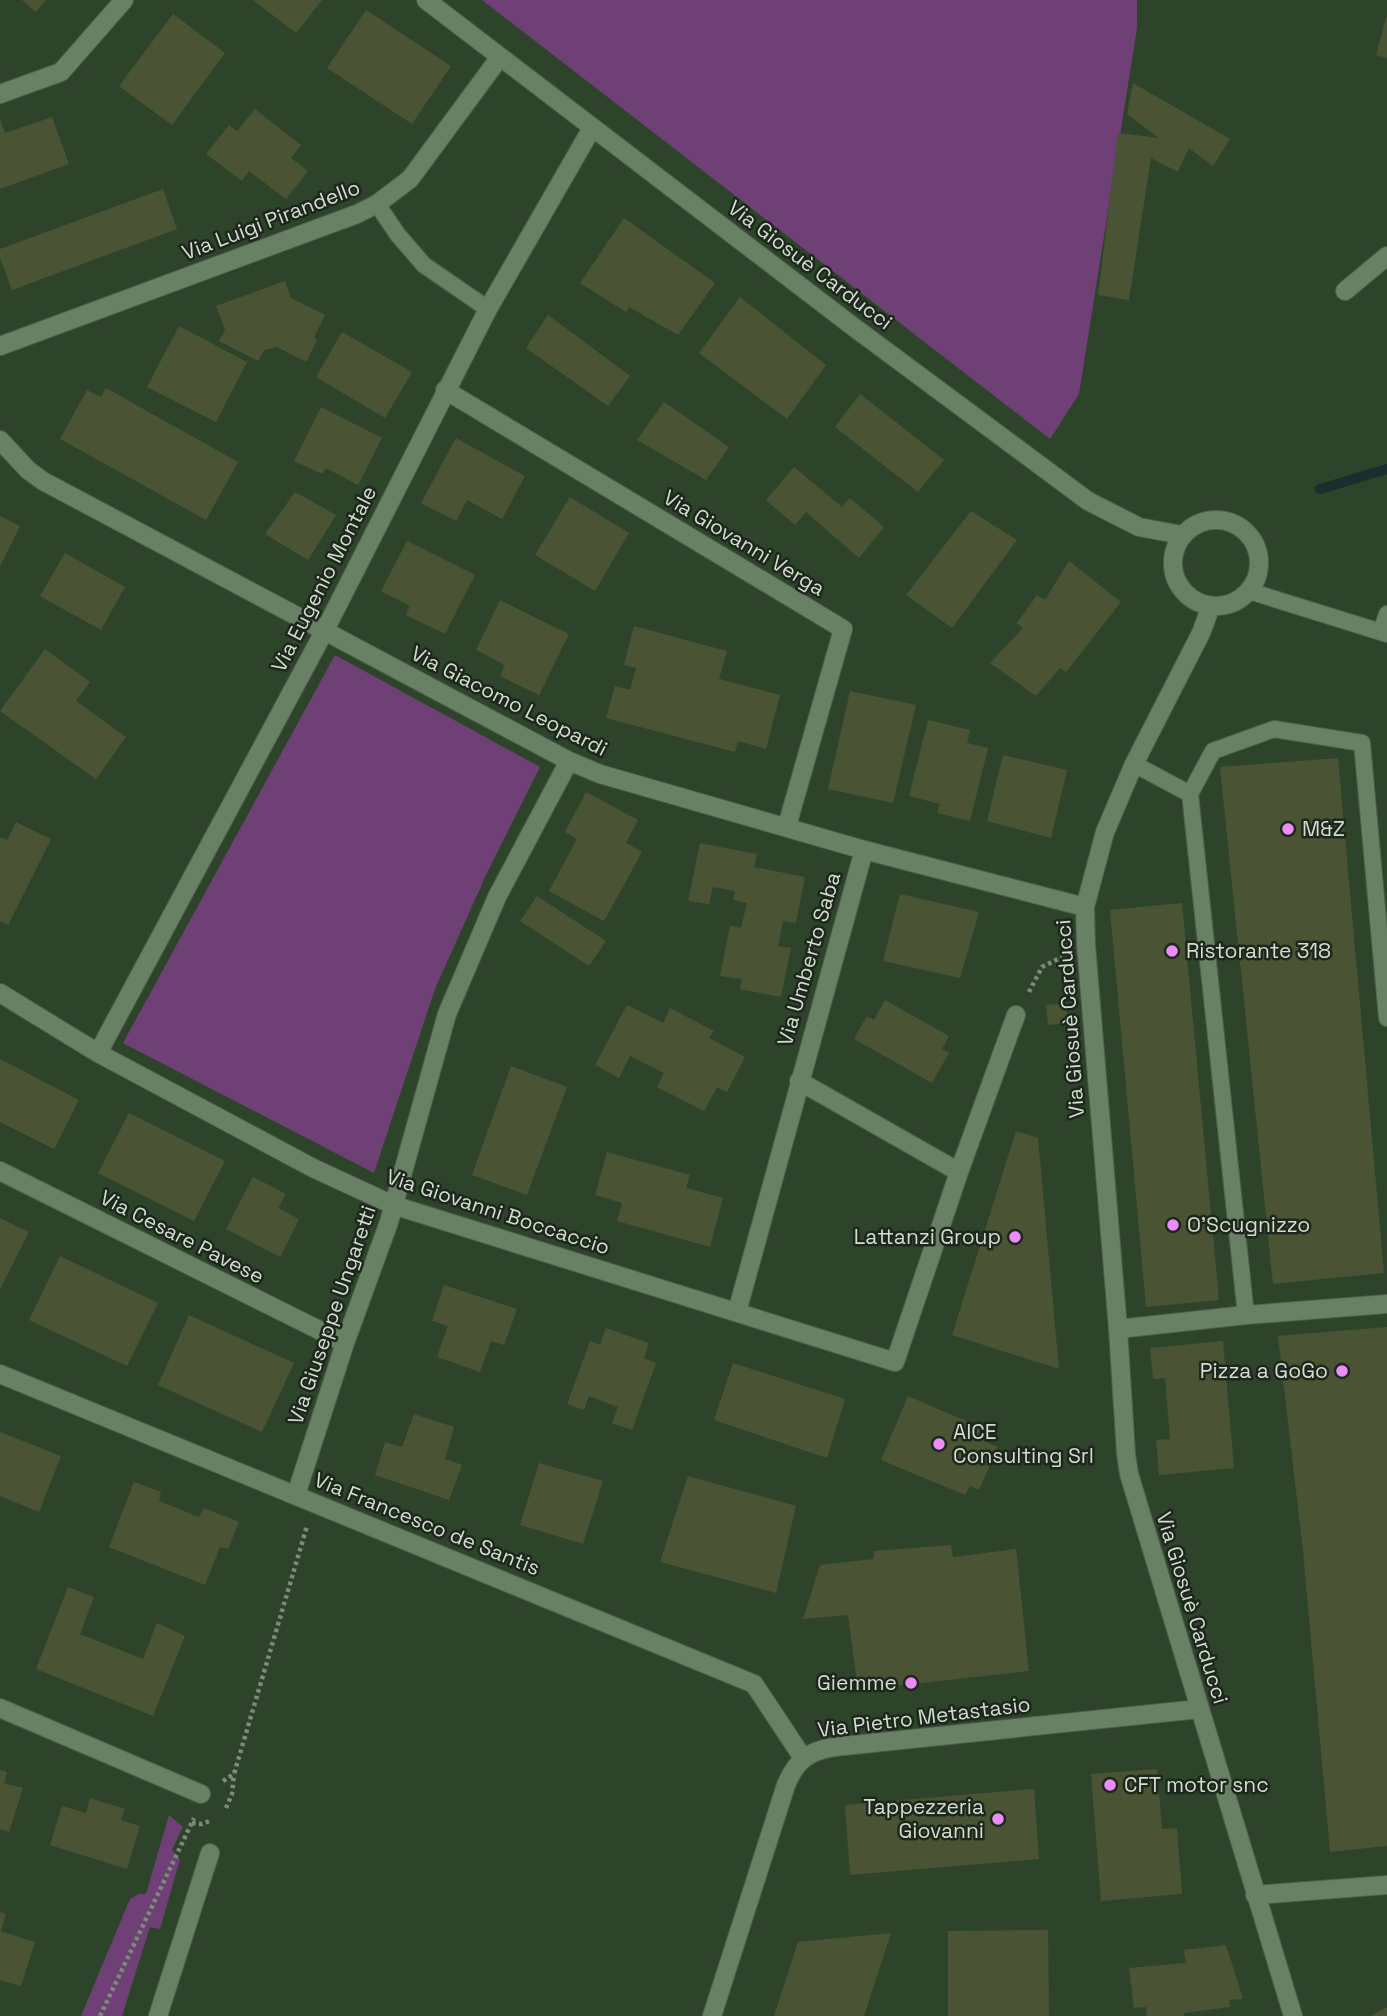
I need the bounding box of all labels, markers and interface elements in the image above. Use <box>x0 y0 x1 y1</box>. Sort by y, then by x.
street label: Via Luigi Pirandello <box>178 173 364 266</box>
street label: Via Giosuè Carducci <box>723 194 898 335</box>
street label: Via Eugenio Montale <box>265 481 382 676</box>
street label: Via Giovanni Verga <box>658 484 830 602</box>
street label: Via Giacomo Leopardi <box>406 639 612 762</box>
place label: M&Z <box>1302 815 1345 842</box>
marker: M&Z <box>1280 821 1296 837</box>
street label: Via Umberto Saba <box>771 869 846 1049</box>
street label: Via Giosuè Carducci <box>1049 919 1090 1119</box>
place label: Ristorante 318 <box>1186 937 1331 964</box>
marker: Ristorante 318 <box>1164 943 1180 959</box>
street label: Via Giovanni Boccaccio <box>383 1163 613 1260</box>
street label: Via Cesare Pavese <box>96 1184 269 1290</box>
street label: Via Giuseppe Ungaretti <box>281 1202 382 1428</box>
place label: O'Scugnizzo <box>1187 1211 1310 1238</box>
marker: O'Scugnizzo <box>1165 1217 1181 1233</box>
place label: Lattanzi Group <box>854 1223 1001 1250</box>
marker: Lattanzi Group <box>1007 1229 1023 1245</box>
place label: Pizza a GoGo <box>1200 1357 1328 1384</box>
marker: Pizza a GoGo <box>1334 1363 1350 1379</box>
place label: AICE Consulting Srl <box>953 1418 1094 1469</box>
marker: AICE Consulting Srl <box>931 1436 947 1452</box>
street label: Via Francesco de Santis <box>310 1466 544 1581</box>
street label: Via Giosuè Carducci <box>1150 1509 1234 1707</box>
place label: Giemme <box>817 1669 897 1696</box>
marker: Giemme <box>903 1675 919 1691</box>
street label: Via Pietro Metastasio <box>816 1690 1032 1743</box>
place label: CFT motor snc <box>1124 1771 1269 1798</box>
marker: CFT motor snc <box>1102 1777 1118 1793</box>
place label: Tappezzeria Giovanni <box>863 1793 984 1844</box>
marker: Tappezzeria Giovanni <box>990 1811 1006 1827</box>

